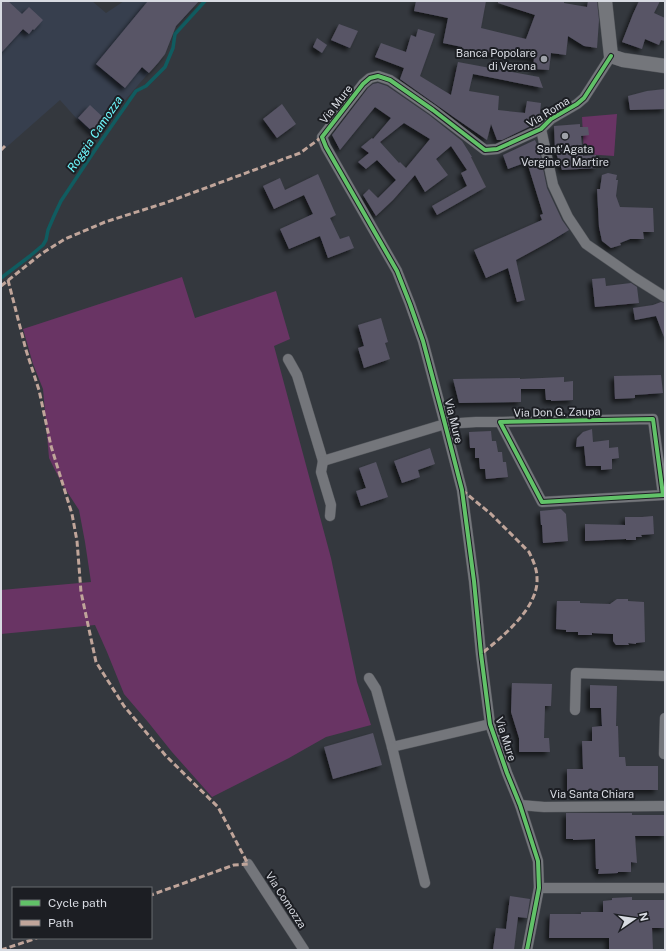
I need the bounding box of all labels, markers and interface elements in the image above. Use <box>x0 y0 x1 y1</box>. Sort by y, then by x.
place label: Banca Popolare di Verona <box>456 47 536 72</box>
marker: Banca Popolare di Verona <box>539 54 549 64</box>
street label: Via Mure <box>317 82 355 126</box>
water label: Roggia Camozza <box>64 93 126 175</box>
street label: Via Roma <box>524 94 572 130</box>
marker: Sant'Agata Vergine e Martire <box>560 131 570 141</box>
place label: Sant'Agata Vergine e Martire <box>521 143 609 168</box>
street label: Via Mure <box>443 397 465 445</box>
street label: Via Don G. Zaupa <box>513 405 601 419</box>
street label: Via Mure <box>493 715 519 763</box>
street label: Via Santa Chiara <box>550 788 634 800</box>
street label: Via Comozza <box>263 869 309 931</box>
legend <box>12 887 152 939</box>
text: Cycle path <box>48 896 107 910</box>
north arrow <box>614 899 654 939</box>
text: N <box>637 911 651 922</box>
text: Path <box>48 916 74 930</box>

